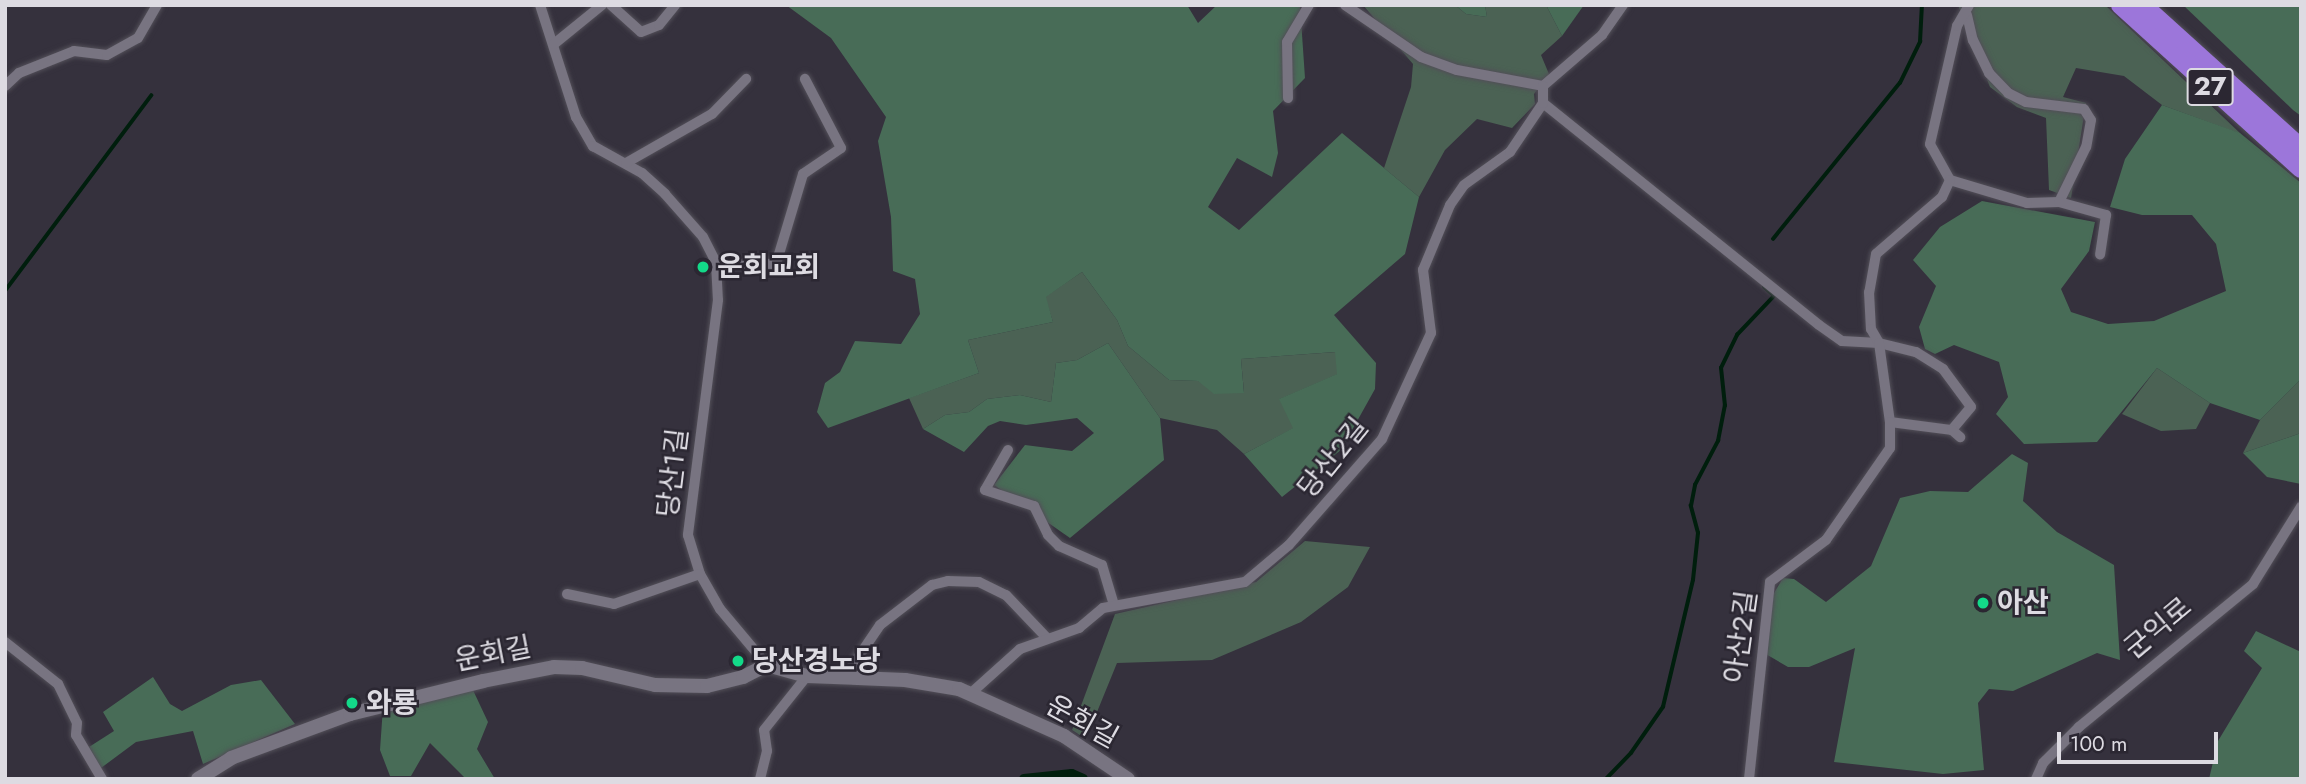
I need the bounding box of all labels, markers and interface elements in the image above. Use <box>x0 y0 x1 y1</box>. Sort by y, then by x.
road number: 27 <box>2186 64 2234 110</box>
place label: 운회교회 <box>717 250 820 284</box>
marker: 운회교회 <box>695 259 711 275</box>
street label: 당산2길 <box>1291 411 1375 505</box>
street label: 당산1길 <box>651 426 695 520</box>
place label: 아산 <box>1997 586 2049 620</box>
street label: 아산2길 <box>1718 589 1764 685</box>
street label: 군익로 <box>2118 590 2198 666</box>
marker: 아산 <box>1975 595 1991 611</box>
street label: 운회길 <box>452 630 534 678</box>
place label: 당산경노당 <box>752 644 881 678</box>
marker: 당산경노당 <box>730 653 746 669</box>
place label: 와룡 <box>366 686 418 720</box>
street label: 운회길 <box>1040 689 1124 755</box>
marker: 와룡 <box>344 695 360 711</box>
scale bar <box>2061 718 2222 762</box>
text: 100 m <box>2070 729 2127 759</box>

